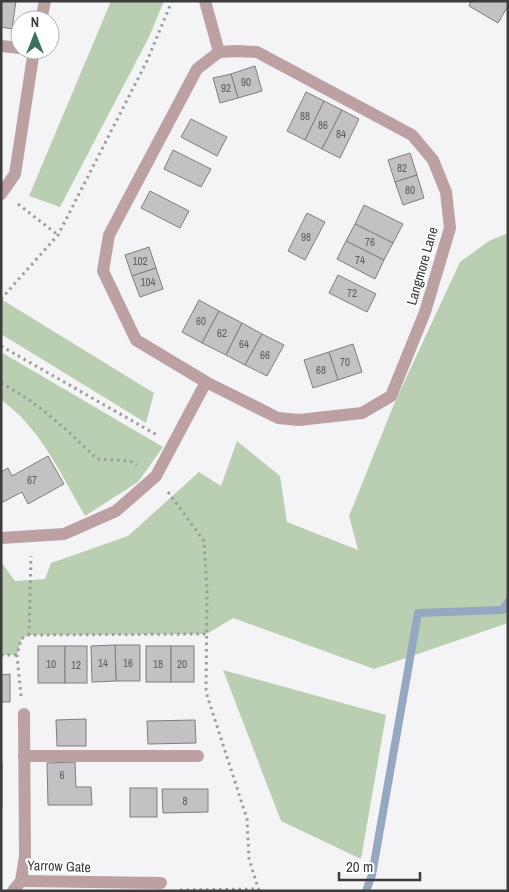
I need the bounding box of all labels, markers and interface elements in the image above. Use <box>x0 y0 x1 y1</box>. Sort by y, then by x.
north arrow <box>10 10 60 60</box>
text: N <box>31 13 39 31</box>
house number: 90 <box>241 75 251 89</box>
house number: 92 <box>221 81 231 95</box>
house number: 88 <box>300 109 310 123</box>
house number: 86 <box>318 118 328 132</box>
house number: 84 <box>336 127 346 141</box>
house number: 82 <box>397 161 407 175</box>
house number: 80 <box>405 183 415 197</box>
street label: Langmore Lane <box>402 225 442 307</box>
house number: 98 <box>301 230 311 244</box>
house number: 76 <box>365 235 375 249</box>
house number: 74 <box>355 253 365 267</box>
house number: 102 <box>132 254 148 268</box>
house number: 104 <box>140 275 156 289</box>
house number: 72 <box>347 286 357 300</box>
house number: 60 <box>196 314 206 328</box>
house number: 62 <box>217 326 227 340</box>
house number: 64 <box>239 337 249 351</box>
house number: 66 <box>260 348 270 362</box>
house number: 70 <box>340 355 350 369</box>
house number: 68 <box>316 363 326 377</box>
house number: 67 <box>27 473 37 487</box>
house number: 14 <box>98 656 108 670</box>
house number: 16 <box>123 656 133 670</box>
house number: 10 <box>46 657 56 671</box>
house number: 18 <box>153 657 163 671</box>
house number: 20 <box>177 657 187 671</box>
house number: 12 <box>71 658 81 672</box>
house number: 6 <box>59 768 65 782</box>
house number: 8 <box>182 794 188 808</box>
scale bar <box>339 850 420 882</box>
street label: Yarrow Gate <box>27 856 91 876</box>
text: 20 m <box>346 856 373 877</box>

